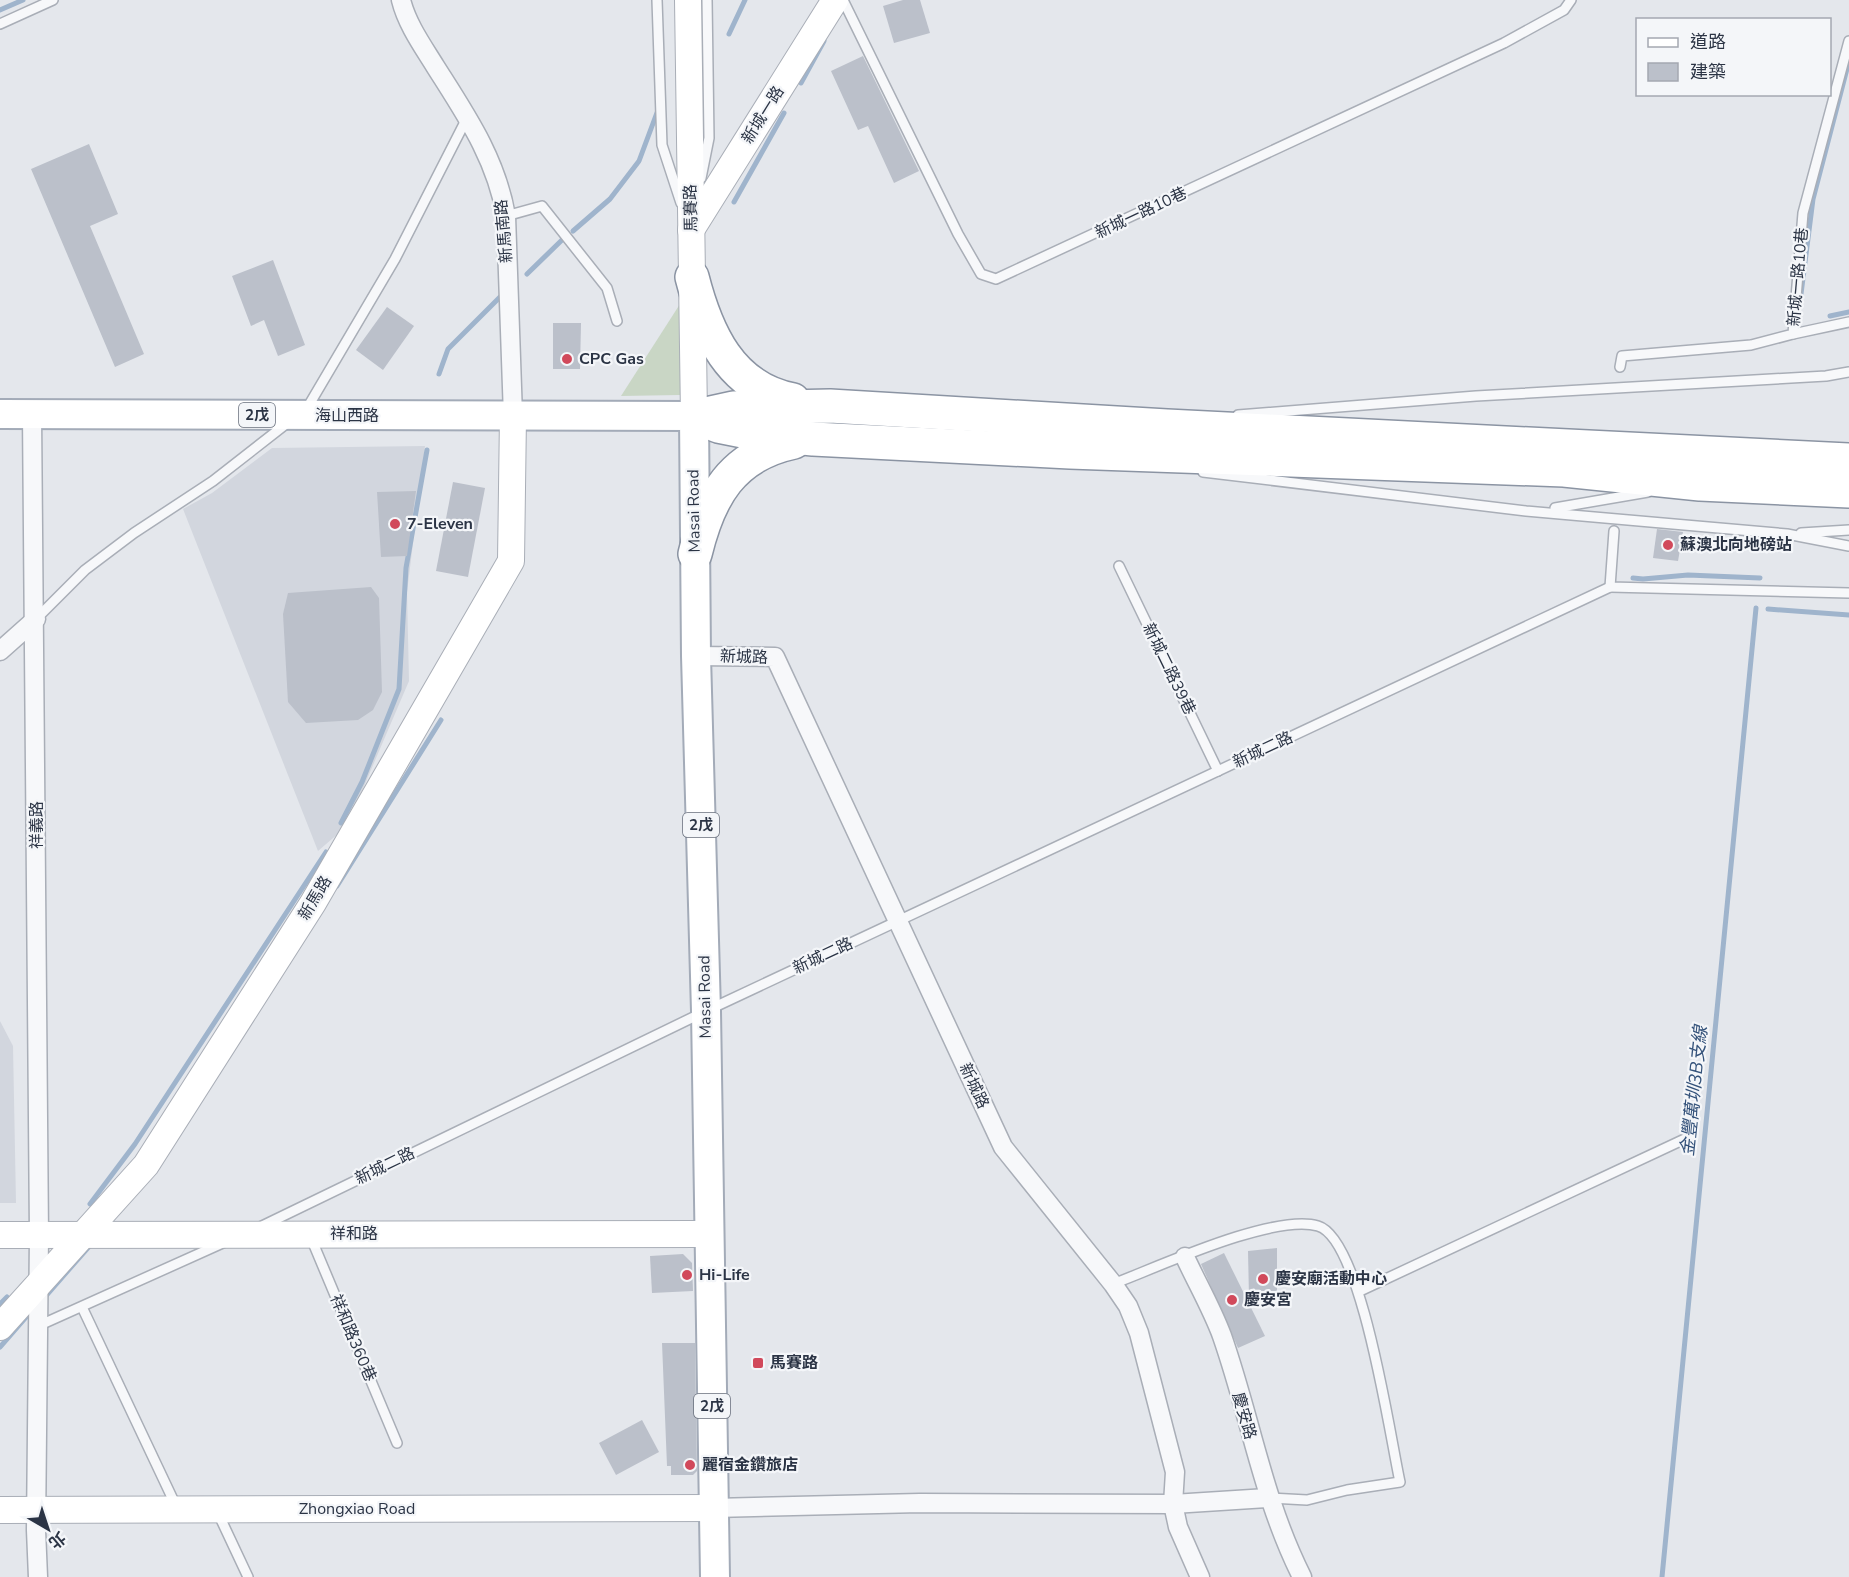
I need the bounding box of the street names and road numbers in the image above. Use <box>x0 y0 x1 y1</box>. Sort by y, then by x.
street label: 新城一路 <box>737 82 789 148</box>
street label: 新城一路10巷 <box>1091 182 1191 244</box>
street label: 馬賽路 <box>680 184 702 232</box>
street label: 新馬南路 <box>490 198 518 264</box>
street label: 新城一路10巷 <box>1783 227 1813 327</box>
road number: 2戊 <box>239 403 275 427</box>
street label: 海山西路 <box>315 405 379 427</box>
street label: Masai Road <box>682 469 706 553</box>
street label: 新城二路39巷 <box>1137 620 1201 718</box>
street label: 新城路 <box>720 645 768 669</box>
street label: 新城二路 <box>1229 727 1297 773</box>
street label: 祥義路 <box>26 801 48 849</box>
road number: 2戊 <box>683 813 719 837</box>
street label: 新馬路 <box>293 872 337 924</box>
street label: 新城二路 <box>789 933 857 979</box>
street label: Masai Road <box>693 955 717 1039</box>
street label: 新城路 <box>954 1060 994 1112</box>
street label: 新城二路 <box>351 1142 419 1190</box>
street label: 祥和路 <box>330 1223 378 1245</box>
street label: 祥和路360巷 <box>325 1291 381 1385</box>
street label: 慶安路 <box>1227 1390 1261 1442</box>
road number: 2戊 <box>694 1394 730 1418</box>
street label: Zhongxiao Road <box>299 1498 415 1520</box>

